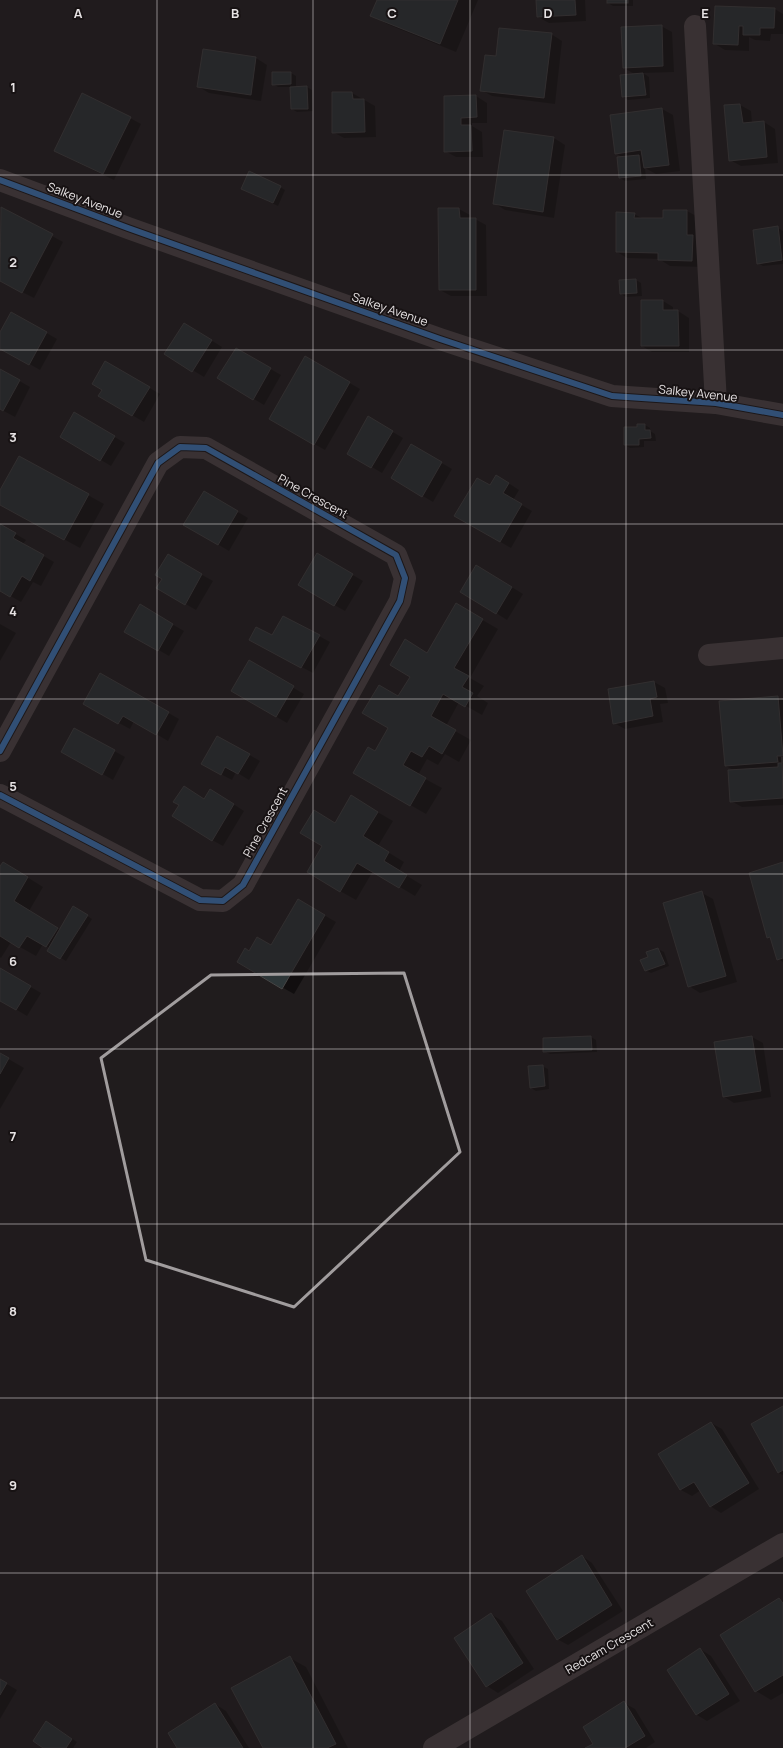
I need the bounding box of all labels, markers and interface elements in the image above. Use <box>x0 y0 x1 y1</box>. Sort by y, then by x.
text: A <box>74 4 83 22</box>
text: B <box>231 4 239 22</box>
text: C <box>387 4 397 22</box>
text: D <box>543 4 553 22</box>
text: E <box>701 4 709 22</box>
text: 1 <box>10 78 16 96</box>
street label: Salkey Avenue <box>45 178 125 222</box>
text: 2 <box>9 253 17 271</box>
street label: Salkey Avenue <box>350 288 430 330</box>
street label: Salkey Avenue <box>658 380 738 406</box>
text: 3 <box>9 428 17 446</box>
street label: Pine Crescent <box>275 470 351 522</box>
text: 4 <box>9 602 17 620</box>
text: 5 <box>9 777 17 795</box>
street label: Pine Crescent <box>239 784 291 860</box>
text: 6 <box>9 952 17 970</box>
text: 7 <box>10 1127 17 1145</box>
text: 8 <box>9 1302 17 1320</box>
text: 9 <box>9 1476 17 1494</box>
street label: Redcam Crescent <box>562 1614 656 1678</box>

